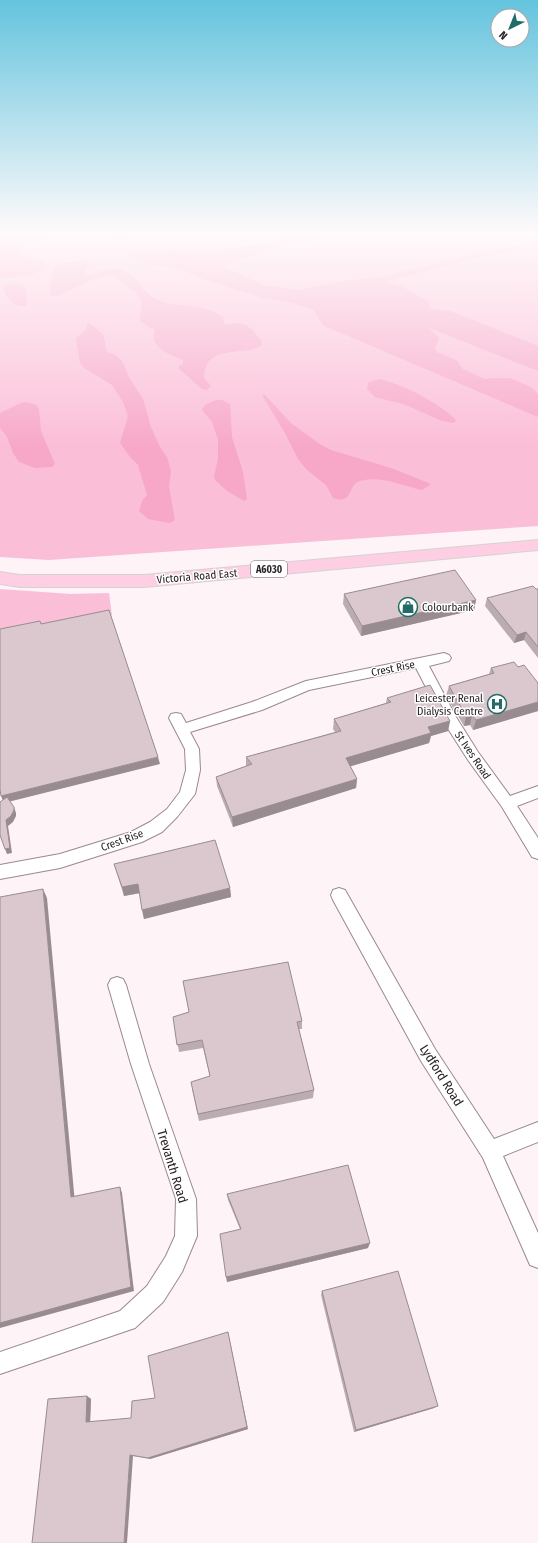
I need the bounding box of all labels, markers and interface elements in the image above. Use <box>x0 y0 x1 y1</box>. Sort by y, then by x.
north arrow <box>490 8 530 48</box>
text: N <box>497 28 510 42</box>
road number: A6030 <box>251 561 287 577</box>
street label: Victoria Road East <box>156 566 238 586</box>
shop icon: Colourbank <box>397 596 419 618</box>
place label: Colourbank <box>422 601 474 614</box>
street label: Crest Rise <box>370 658 416 679</box>
place label: Leicester Renal Dialysis Centre <box>415 692 483 718</box>
hospital icon: Leicester Renal Dialysis Centre <box>486 693 508 715</box>
street label: St Ives Road <box>452 729 493 782</box>
street label: Crest Rise <box>99 827 145 854</box>
street label: Lydford Road <box>417 1042 466 1109</box>
street label: Trevanth Road <box>154 1128 191 1205</box>

